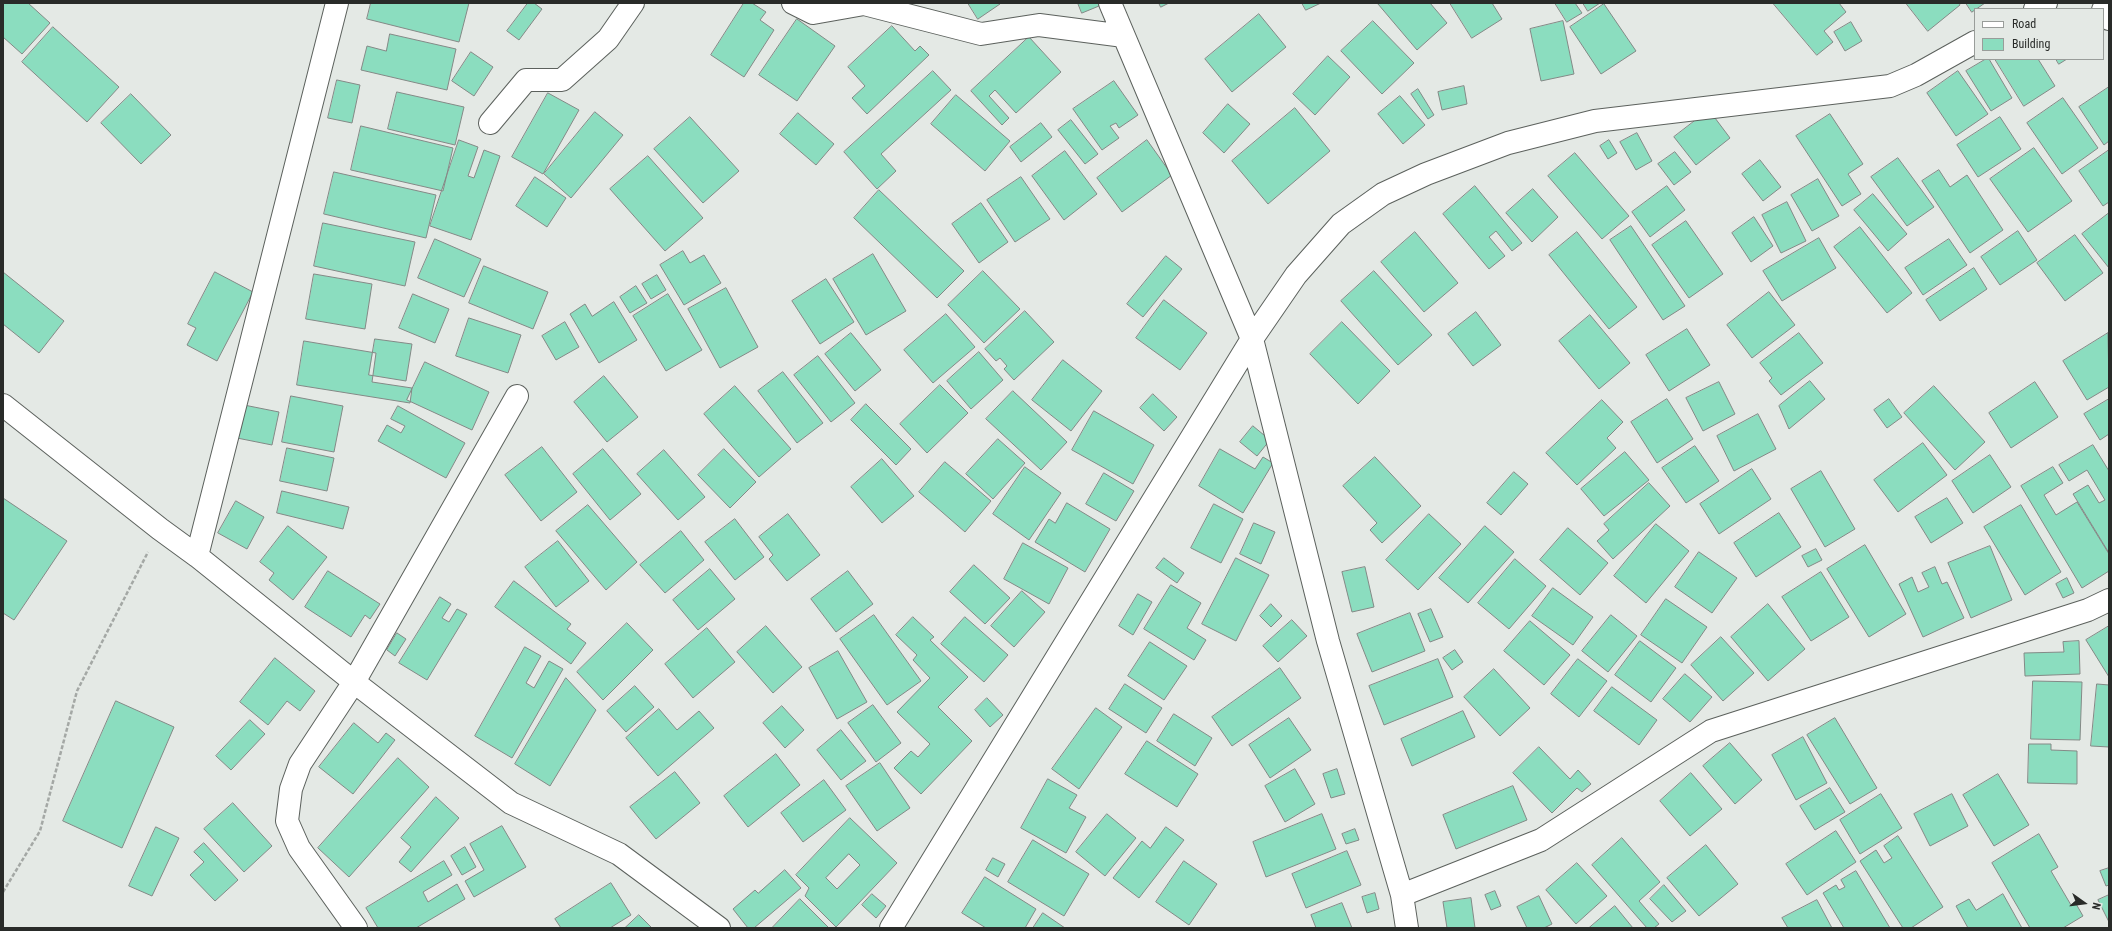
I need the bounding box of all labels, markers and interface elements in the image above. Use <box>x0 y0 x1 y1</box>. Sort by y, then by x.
legend <box>1974 8 2104 60</box>
text: Road <box>2012 17 2036 31</box>
text: Building <box>2012 37 2050 51</box>
north arrow <box>2064 883 2104 923</box>
text: N <box>2089 901 2103 911</box>

